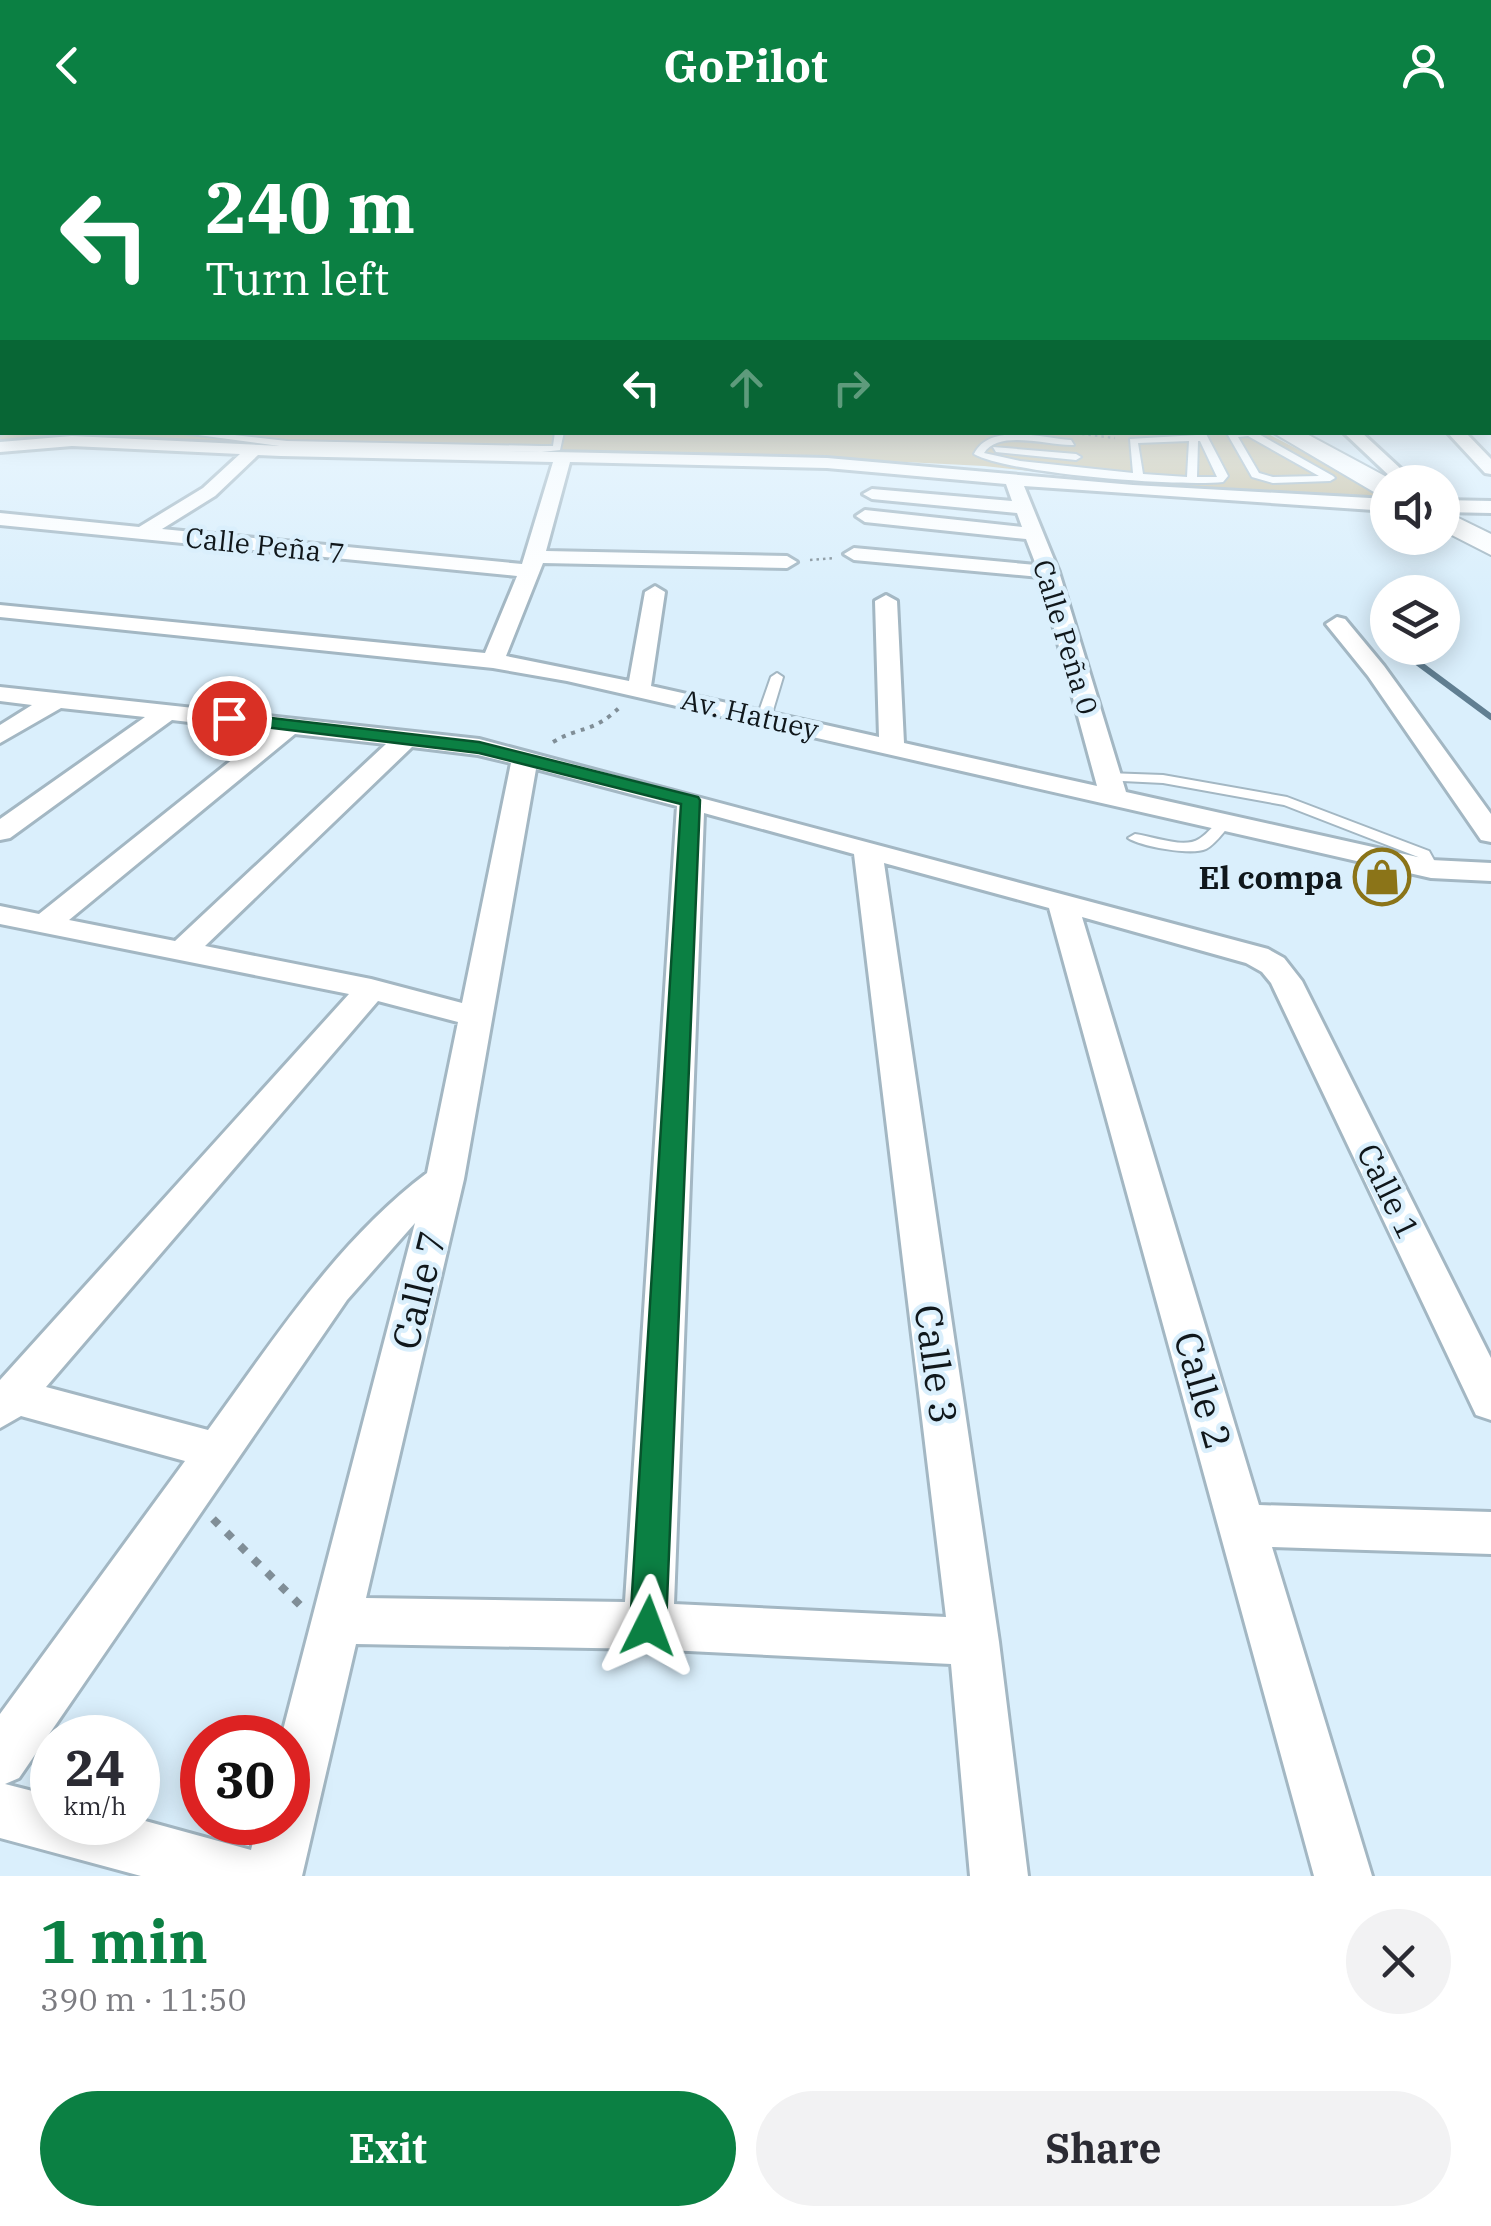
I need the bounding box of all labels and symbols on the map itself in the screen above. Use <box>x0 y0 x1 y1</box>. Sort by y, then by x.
street label: Calle Peña 7 <box>184 518 346 572</box>
street label: Calle Peña 0 <box>1025 555 1107 719</box>
pin <box>187 676 272 761</box>
street label: Av. Hatuey <box>678 680 822 748</box>
shop icon: El compa <box>1352 847 1412 907</box>
place label: El compa <box>1199 856 1343 898</box>
street label: Calle 1 <box>1348 1136 1430 1246</box>
street label: Calle 7 <box>380 1226 456 1354</box>
street label: Calle 3 <box>904 1301 970 1427</box>
street label: Calle 2 <box>1164 1326 1244 1454</box>
position arrow <box>596 1574 700 1678</box>
speed limit sign: 30 <box>180 1715 310 1845</box>

